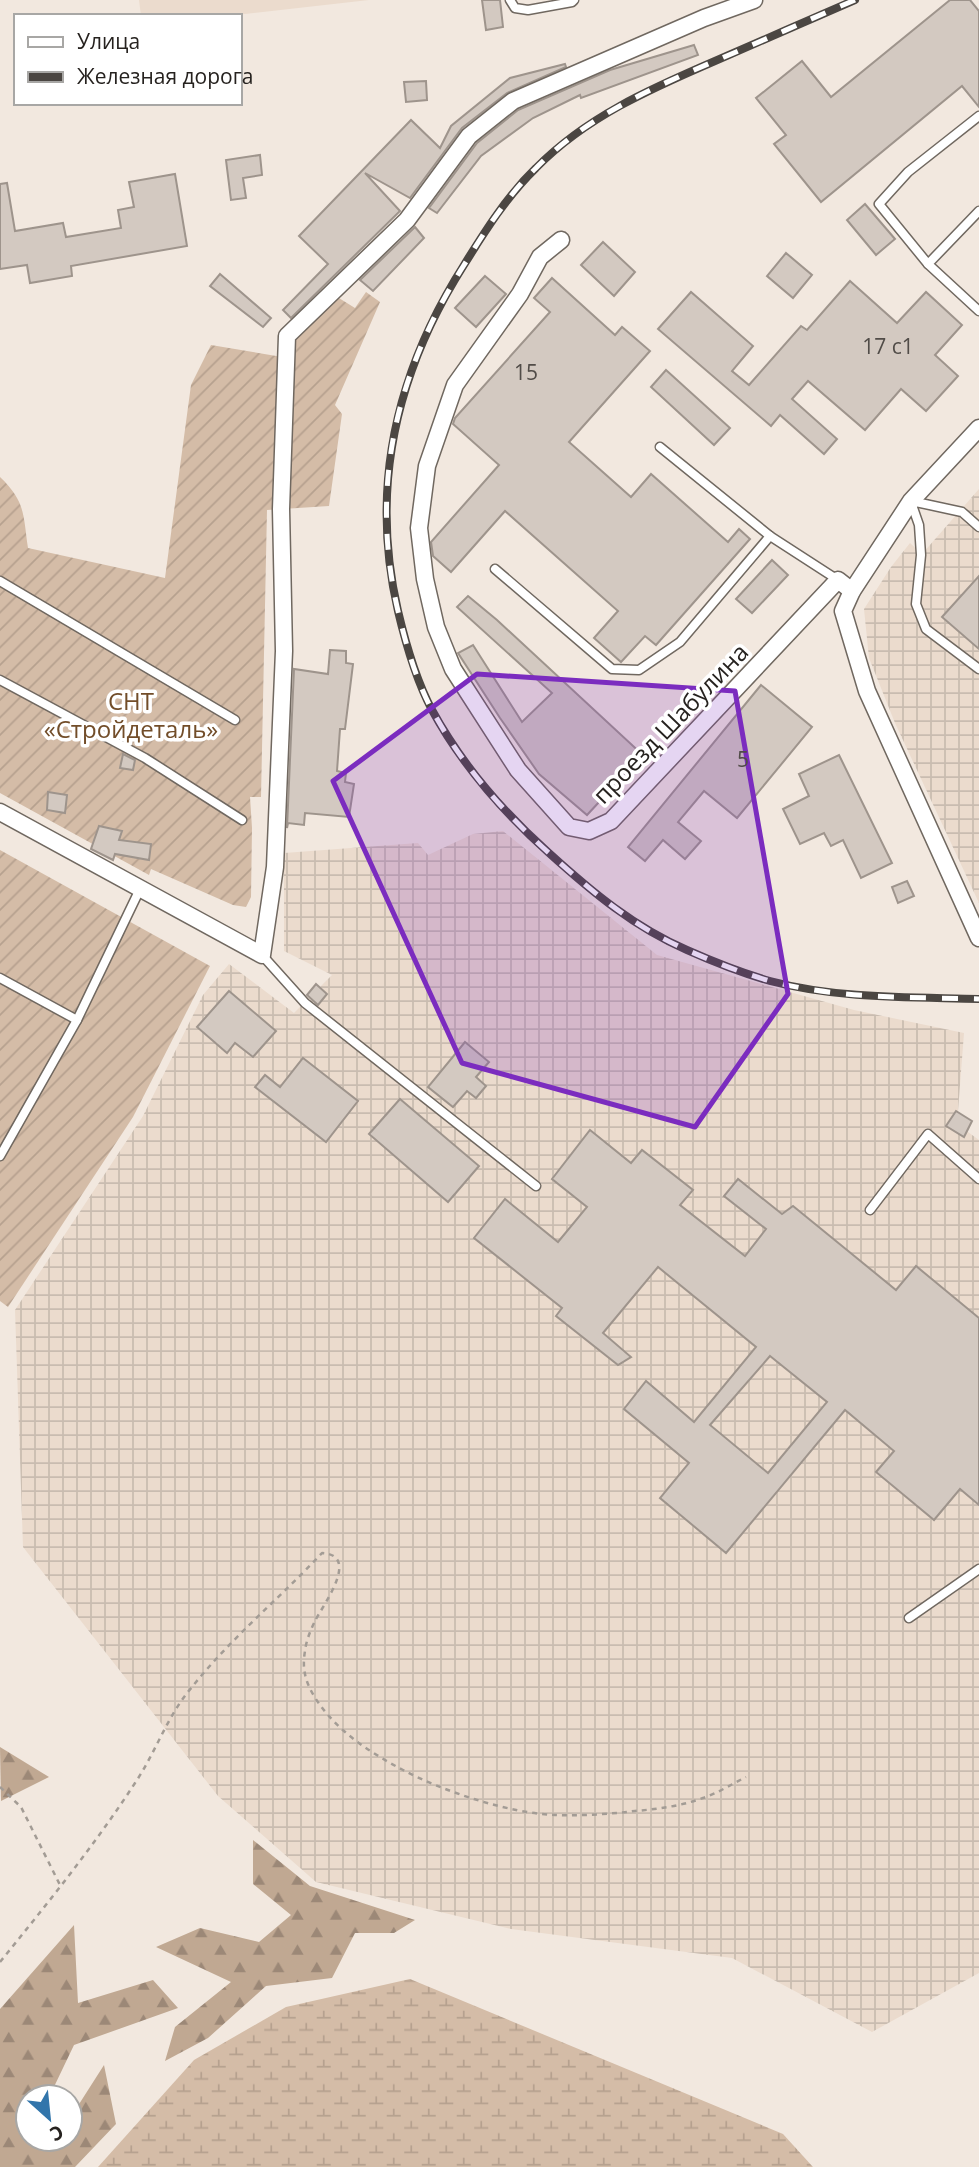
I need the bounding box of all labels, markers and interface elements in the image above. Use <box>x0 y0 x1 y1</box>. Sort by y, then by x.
legend <box>14 14 242 105</box>
text: Улица <box>77 27 140 55</box>
text: Железная дорога <box>77 62 253 90</box>
house number: 17 с1 <box>862 332 914 360</box>
house number: 15 <box>514 358 538 386</box>
street label: проезд Шабулина <box>585 636 755 810</box>
park label: СНТ «Стройдеталь» <box>44 684 218 745</box>
house number: 5 <box>737 745 749 773</box>
north arrow <box>14 2083 84 2153</box>
text: С <box>45 2119 68 2147</box>

